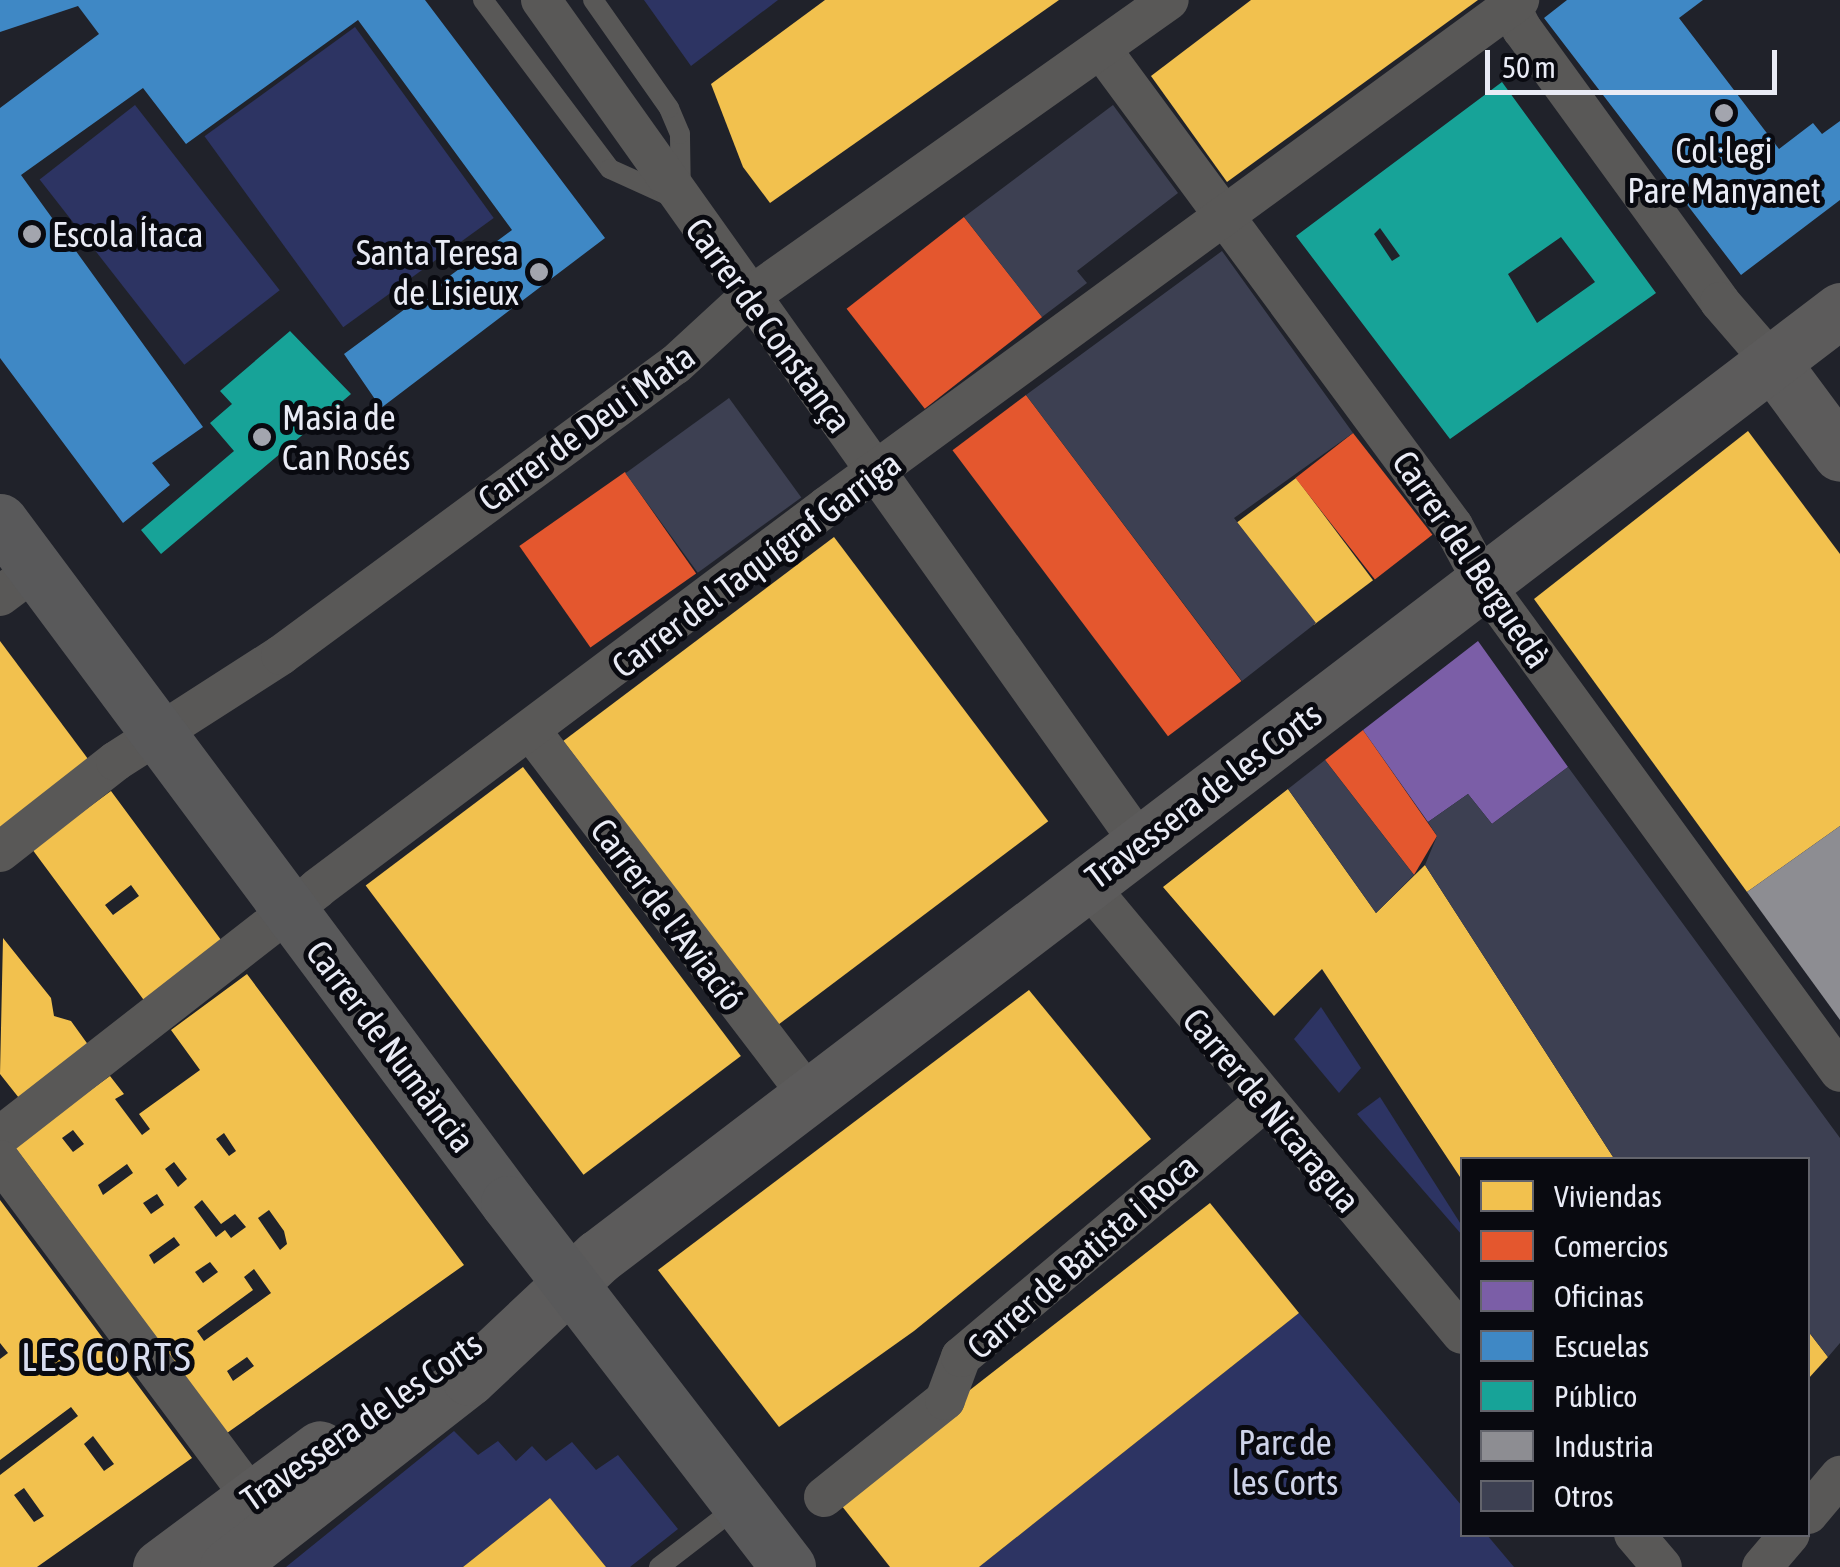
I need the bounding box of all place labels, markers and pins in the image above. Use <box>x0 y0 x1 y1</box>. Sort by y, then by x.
marker: Col·legi Pare Manyanet <box>1713 102 1735 124</box>
place label: Col·legi Pare Manyanet <box>1627 129 1821 211</box>
place label: Escola Ítaca <box>52 213 204 255</box>
marker: Escola Ítaca <box>21 223 43 245</box>
place label: Santa Teresa de Lisieux <box>356 231 519 313</box>
marker: Santa Teresa de Lisieux <box>528 261 550 283</box>
place label: Masia de Can Rosés <box>282 396 410 478</box>
marker: Masia de Can Rosés <box>251 426 273 448</box>

